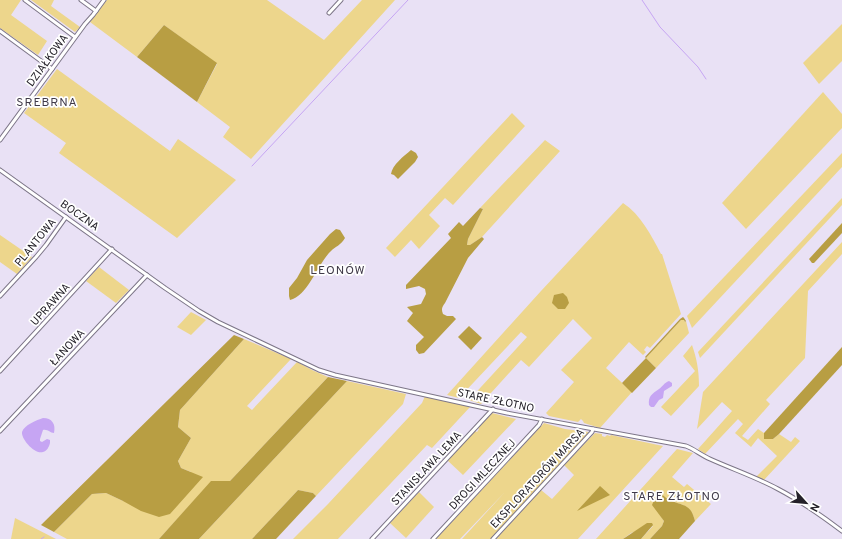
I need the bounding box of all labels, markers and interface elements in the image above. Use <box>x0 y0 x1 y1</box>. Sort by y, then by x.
street label: DZIAŁKOWA <box>24 32 72 90</box>
district label: SREBRNA <box>16 95 78 111</box>
street label: BOCZNA <box>57 197 102 234</box>
street label: PLANTOWA <box>12 216 60 270</box>
district label: LEONÓW <box>310 263 366 279</box>
street label: UPRAWNA <box>28 280 74 329</box>
street label: ŁANOWA <box>47 326 88 369</box>
street label: STARE ZŁOTNO <box>456 386 536 416</box>
street label: EKSPLORATORÓW MARSA <box>487 425 588 532</box>
street label: STANISŁAWA LEMA <box>389 429 465 509</box>
street label: DROGI MLECZNEJ <box>446 436 519 513</box>
north arrow <box>786 483 826 523</box>
district label: STARE ZŁOTNO <box>623 489 721 505</box>
text: N <box>806 500 822 514</box>

